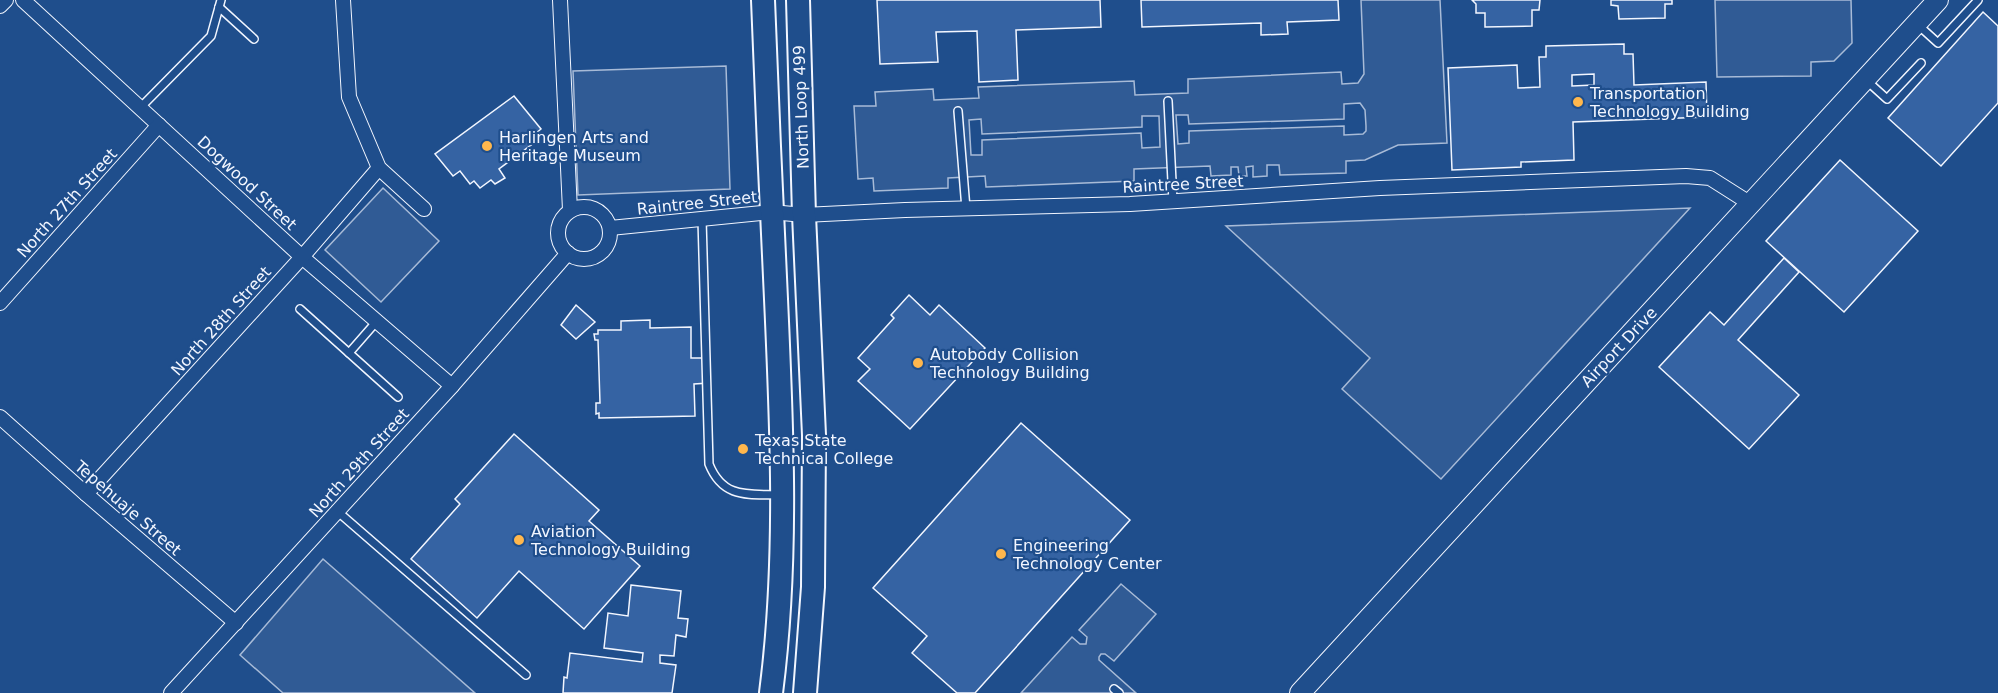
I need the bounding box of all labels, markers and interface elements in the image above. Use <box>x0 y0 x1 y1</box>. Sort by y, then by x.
street label: North Loop 499 <box>789 45 813 169</box>
place label: Transportation Technology Building <box>1589 84 1750 121</box>
marker: Transportation Technology Building <box>1571 95 1585 109</box>
place label: Harlingen Arts and Heritage Museum <box>499 128 649 165</box>
street label: Dogwood Street <box>193 132 301 234</box>
marker: Harlingen Arts and Heritage Museum <box>480 139 494 153</box>
street label: North 27th Street <box>13 145 121 261</box>
street label: Raintree Street <box>1122 171 1244 197</box>
street label: Raintree Street <box>636 187 758 219</box>
street label: North 28th Street <box>167 263 275 379</box>
street label: Airport Drive <box>1577 303 1661 391</box>
place label: Autobody Collision Technology Building <box>929 345 1090 382</box>
marker: Autobody Collision Technology Building <box>911 356 925 370</box>
street label: North 29th Street <box>305 405 413 521</box>
place label: Texas State Technical College <box>754 431 893 468</box>
marker: Texas State Technical College <box>736 442 750 456</box>
street label: Tepehuaje Street <box>70 456 185 559</box>
place label: Aviation Technology Building <box>530 522 691 559</box>
marker: Aviation Technology Building <box>512 533 526 547</box>
place label: Engineering Technology Center <box>1012 536 1162 573</box>
marker: Engineering Technology Center <box>994 547 1008 561</box>

